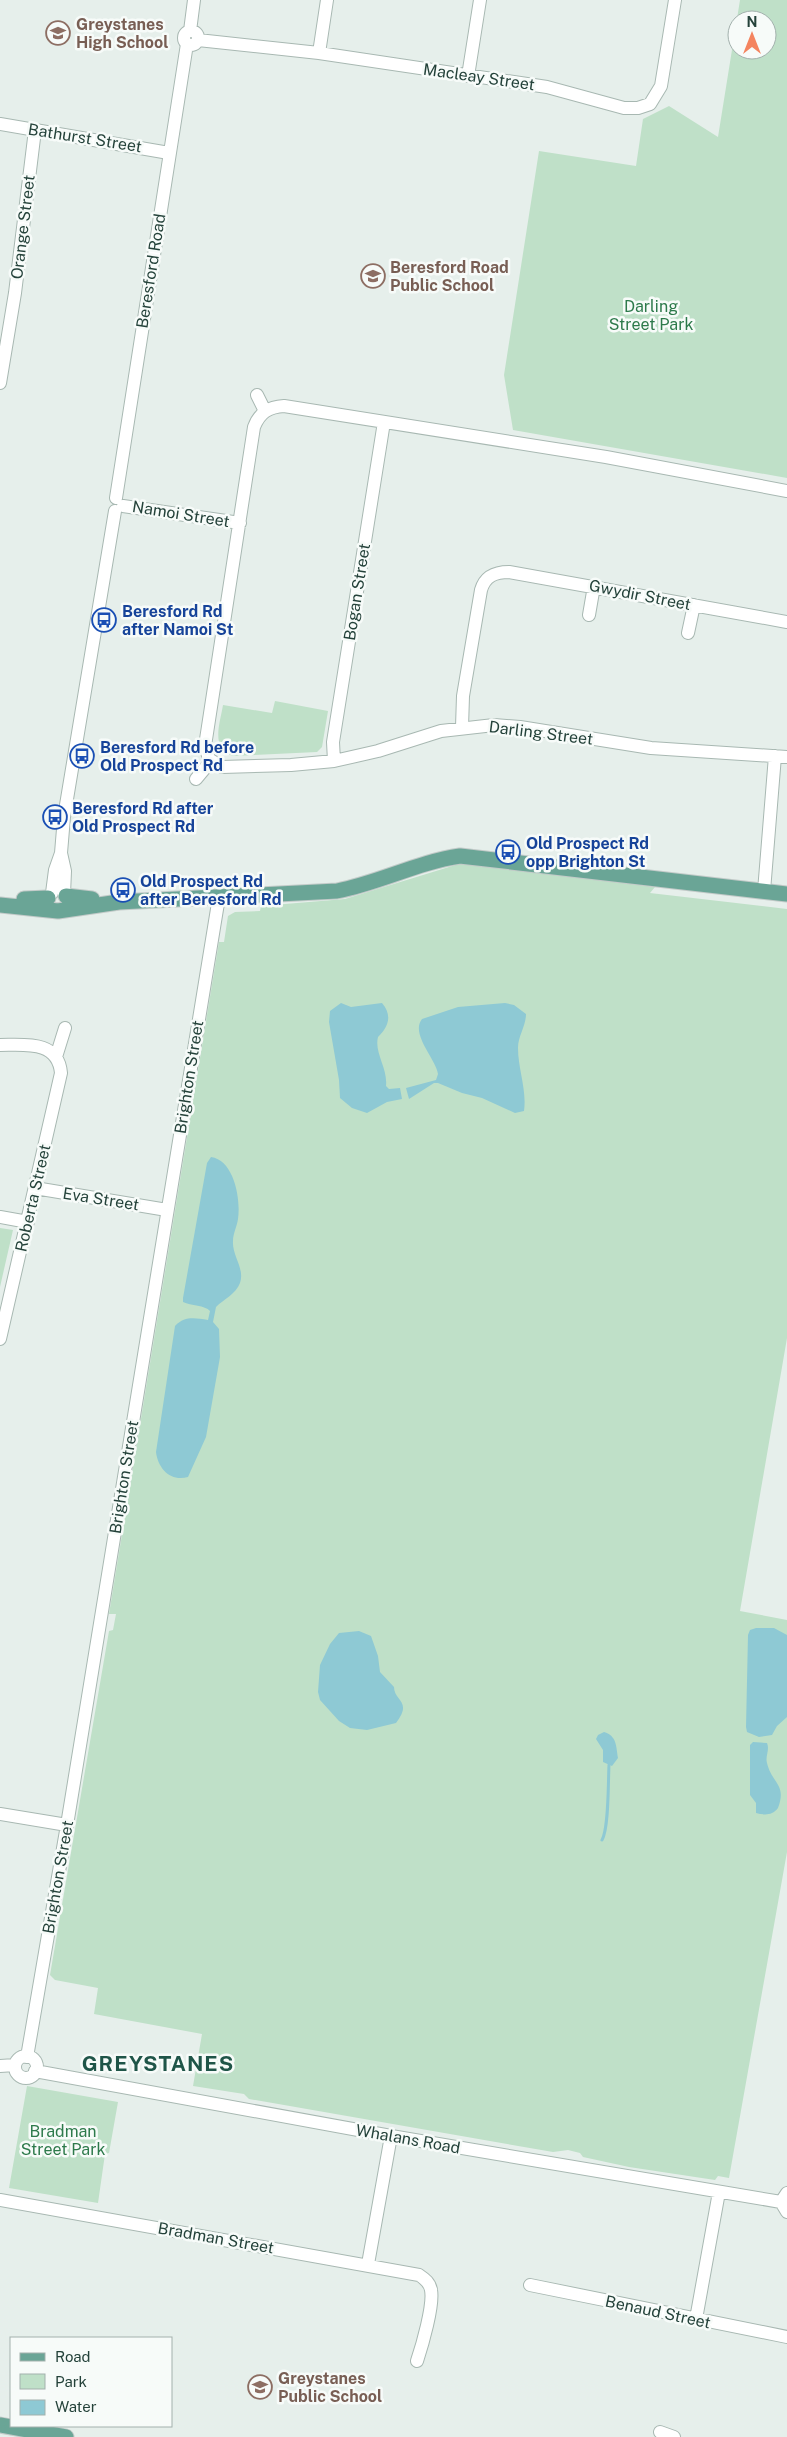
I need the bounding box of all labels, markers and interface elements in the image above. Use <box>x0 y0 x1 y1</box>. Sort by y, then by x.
north arrow <box>727 10 777 60</box>
text: N <box>747 14 757 30</box>
place label: Greystanes High School <box>76 15 169 52</box>
school or university icon: Greystanes High School <box>45 20 71 46</box>
street label: Macleay Street <box>422 60 536 94</box>
street label: Bathurst Street <box>27 120 143 156</box>
street label: Orange Street <box>7 174 39 280</box>
street label: Beresford Road <box>133 212 169 330</box>
place label: Beresford Road Public School <box>390 258 509 295</box>
school or university icon: Beresford Road Public School <box>360 263 386 289</box>
park label: Darling Street Park <box>609 297 693 334</box>
street label: Namoi Street <box>131 497 231 531</box>
street label: Bogan Street <box>340 542 374 642</box>
street label: Gwydir Street <box>587 576 693 614</box>
place label: Beresford Rd after Namoi St <box>122 602 234 639</box>
bus stop icon: Beresford Rd after Namoi St <box>91 607 117 633</box>
street label: Darling Street <box>488 717 594 749</box>
place label: Beresford Rd before Old Prospect Rd <box>100 738 254 775</box>
bus stop icon: Beresford Rd before Old Prospect Rd <box>69 743 95 769</box>
place label: Beresford Rd after Old Prospect Rd <box>72 799 214 836</box>
bus stop icon: Beresford Rd after Old Prospect Rd <box>42 804 68 830</box>
place label: Old Prospect Rd opp Brighton St <box>526 834 649 871</box>
bus stop icon: Old Prospect Rd opp Brighton St <box>495 839 521 865</box>
place label: Old Prospect Rd after Beresford Rd <box>140 872 281 909</box>
bus stop icon: Old Prospect Rd after Beresford Rd <box>110 877 136 903</box>
street label: Brighton Street <box>171 1019 207 1135</box>
street label: Roberta Street <box>11 1142 55 1254</box>
street label: Eva Street <box>61 1184 141 1214</box>
street label: Brighton Street <box>106 1419 142 1535</box>
street label: Brighton Street <box>39 1819 77 1935</box>
district label: GREYSTANES <box>82 2051 234 2076</box>
street label: Whalans Road <box>354 2120 462 2158</box>
park label: Bradman Street Park <box>21 2122 105 2159</box>
street label: Bradman Street <box>156 2218 276 2258</box>
street label: Benaud Street <box>604 2292 712 2332</box>
legend <box>10 2337 172 2427</box>
text: Road <box>55 2348 91 2365</box>
place label: Greystanes Public School <box>278 2369 382 2406</box>
text: Park <box>55 2373 87 2390</box>
school or university icon: Greystanes Public School <box>247 2374 273 2400</box>
text: Water <box>55 2398 97 2415</box>

